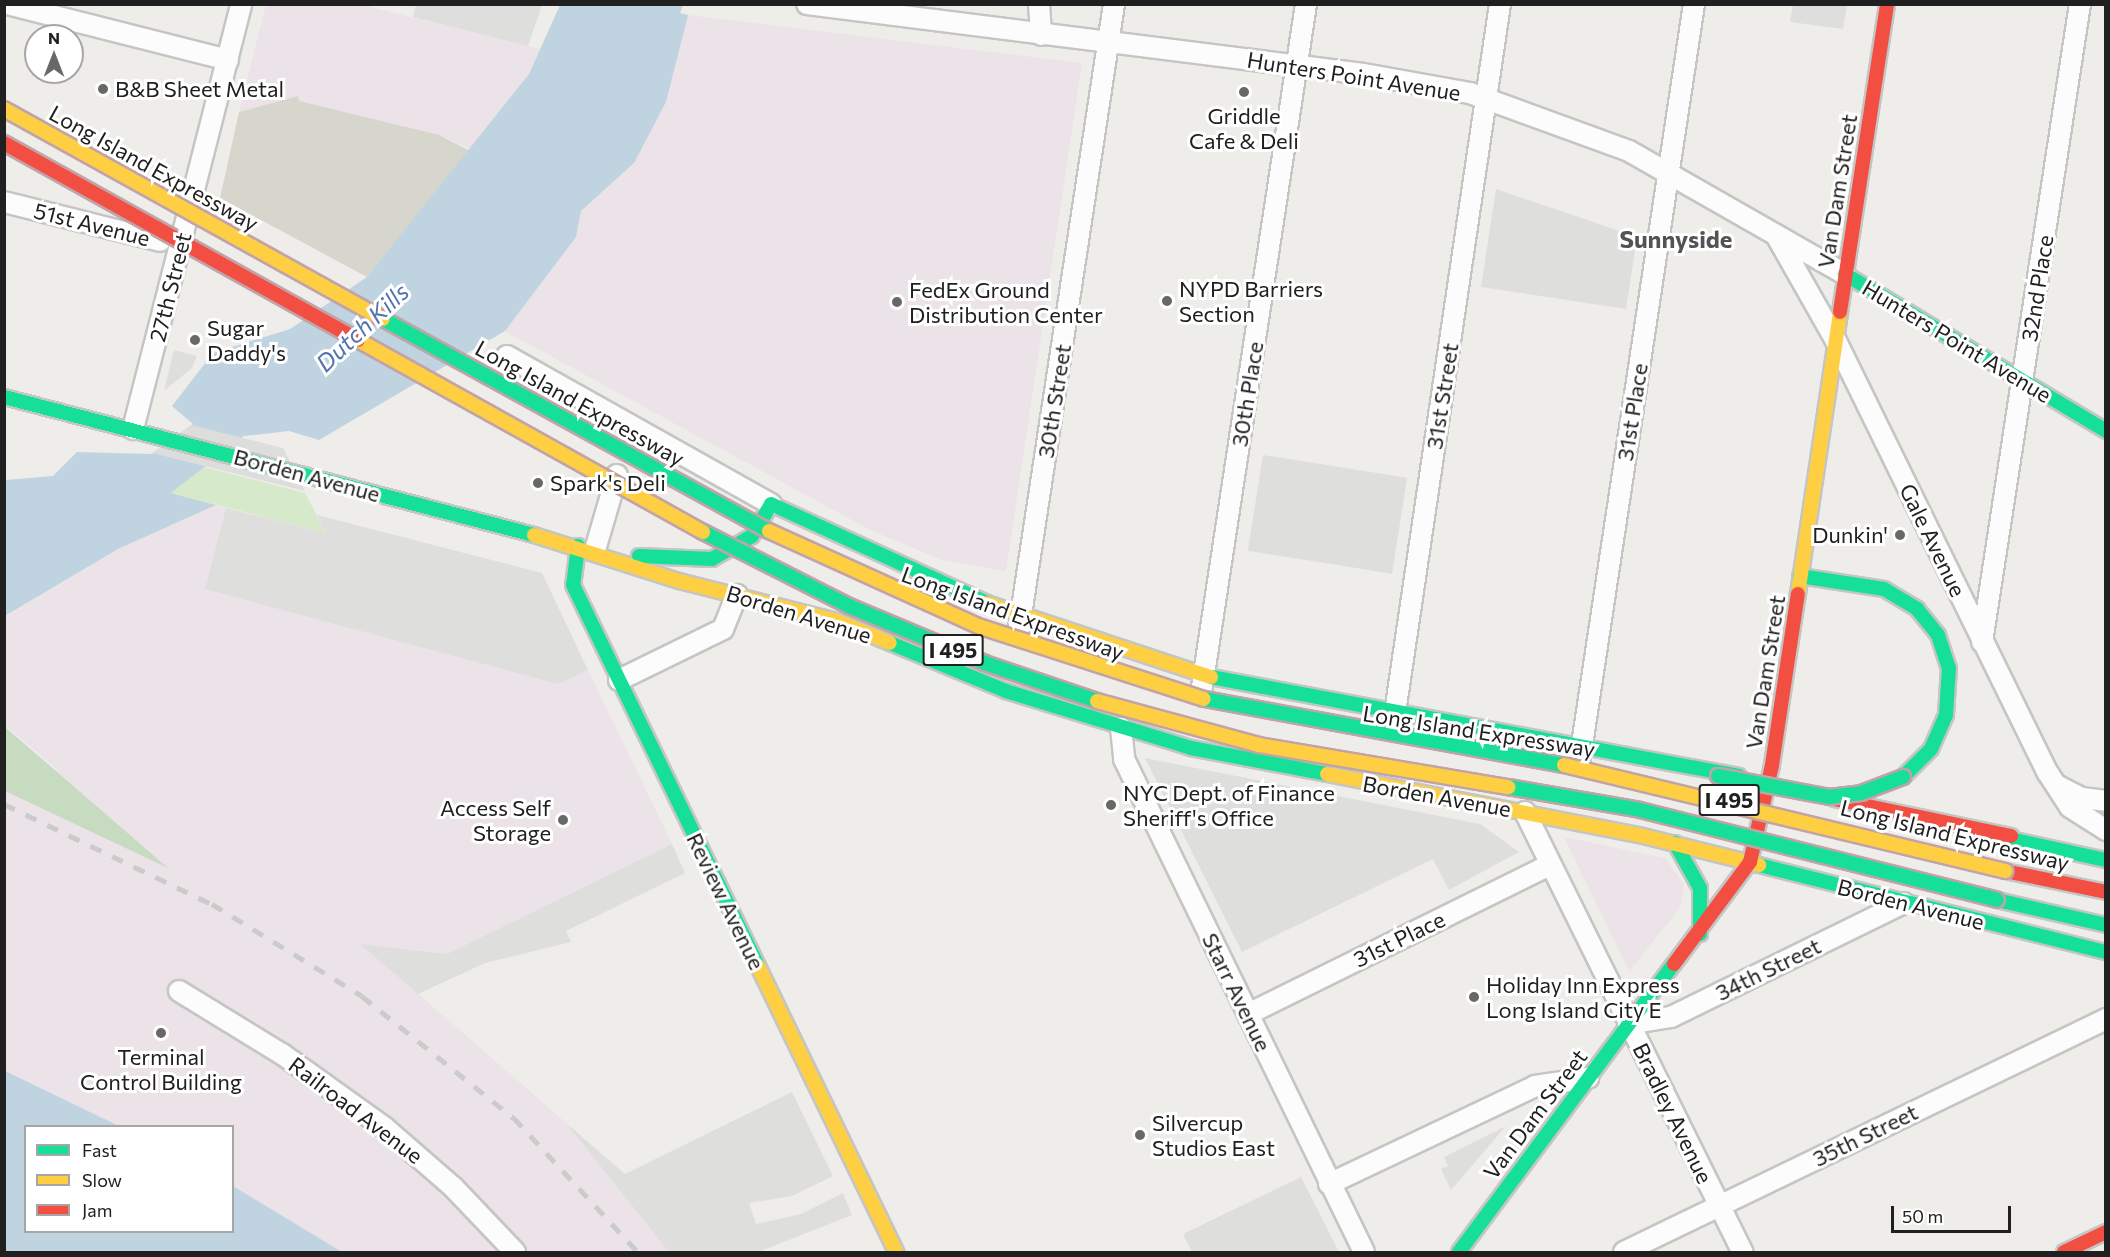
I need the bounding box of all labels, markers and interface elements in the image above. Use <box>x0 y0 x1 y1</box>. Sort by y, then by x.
north arrow <box>24 24 84 84</box>
text: N <box>48 28 60 47</box>
street label: Hunters Point Avenue <box>1245 46 1463 106</box>
place label: B&B Sheet Metal <box>115 76 284 102</box>
marker: B&B Sheet Metal <box>96 82 110 96</box>
marker: Griddle Cafe & Deli <box>1237 85 1251 99</box>
street label: Long Island Expressway <box>45 100 263 236</box>
place label: Griddle Cafe & Deli <box>1189 102 1299 154</box>
street label: Van Dam Street <box>1812 112 1862 270</box>
street label: 51st Avenue <box>31 197 153 251</box>
district label: Sunnyside <box>1620 225 1732 253</box>
street label: 27th Street <box>144 230 196 344</box>
street label: 32nd Place <box>2016 233 2058 343</box>
street label: Hunters Point Avenue <box>1858 274 2056 408</box>
place label: NYPD Barriers Section <box>1179 275 1323 326</box>
place label: FedEx Ground Distribution Center <box>909 276 1103 328</box>
water label: Dutch Kills <box>310 277 414 377</box>
marker: NYPD Barriers Section <box>1160 294 1174 308</box>
marker: FedEx Ground Distribution Center <box>890 295 904 309</box>
place label: Sugar Daddy's <box>207 314 286 366</box>
marker: Sugar Daddy's <box>188 333 202 347</box>
street label: Long Island Expressway <box>471 335 689 471</box>
street label: 30th Place <box>1226 340 1268 448</box>
street label: 31st Street <box>1421 341 1463 451</box>
street label: 30th Street <box>1032 342 1076 460</box>
street label: 31st Place <box>1611 361 1653 463</box>
street label: Borden Avenue <box>231 443 383 507</box>
place label: Spark's Deli <box>550 470 666 496</box>
marker: Spark's Deli <box>531 476 545 490</box>
street label: Gale Avenue <box>1894 479 1972 601</box>
place label: Dunkin' <box>1812 522 1888 548</box>
marker: Dunkin' <box>1893 528 1907 542</box>
street label: Long Island Expressway <box>898 560 1128 666</box>
street label: Borden Avenue <box>723 579 875 649</box>
street label: Van Dam Street <box>1740 593 1790 751</box>
road number: I 495 <box>922 632 984 668</box>
street label: Long Island Expressway <box>1361 700 1597 762</box>
street label: Borden Avenue <box>1361 770 1513 822</box>
place label: NYC Dept. of Finance Sheriff's Office <box>1123 779 1335 830</box>
road number: I 495 <box>1698 782 1760 818</box>
place label: Access Self Storage <box>440 794 551 846</box>
street label: Long Island Expressway <box>1838 794 2072 876</box>
marker: NYC Dept. of Finance Sheriff's Office <box>1104 798 1118 812</box>
marker: Access Self Storage <box>556 813 570 827</box>
street label: Review Avenue <box>682 828 770 974</box>
street label: Borden Avenue <box>1835 873 1987 935</box>
street label: 31st Place <box>1349 906 1449 972</box>
street label: Starr Avenue <box>1197 929 1277 1055</box>
street label: 34th Street <box>1711 932 1825 1006</box>
place label: Holiday Inn Express Long Island City E <box>1486 971 1680 1022</box>
marker: Holiday Inn Express Long Island City E <box>1467 990 1481 1004</box>
marker: Terminal Control Building <box>154 1026 168 1040</box>
street label: Bradley Avenue <box>1628 1039 1718 1187</box>
place label: Terminal Control Building <box>80 1043 242 1094</box>
street label: Van Dam Street <box>1478 1044 1592 1184</box>
street label: Railroad Avenue <box>284 1051 428 1169</box>
street label: 35th Street <box>1808 1098 1922 1172</box>
place label: Silvercup Studios East <box>1152 1109 1275 1160</box>
legend <box>24 1125 234 1233</box>
marker: Silvercup Studios East <box>1133 1128 1147 1142</box>
text: Fast <box>82 1139 117 1161</box>
text: Slow <box>82 1169 122 1191</box>
scale bar <box>1894 1194 2014 1232</box>
text: Jam <box>82 1199 112 1221</box>
text: 50 m <box>1902 1205 1943 1227</box>

